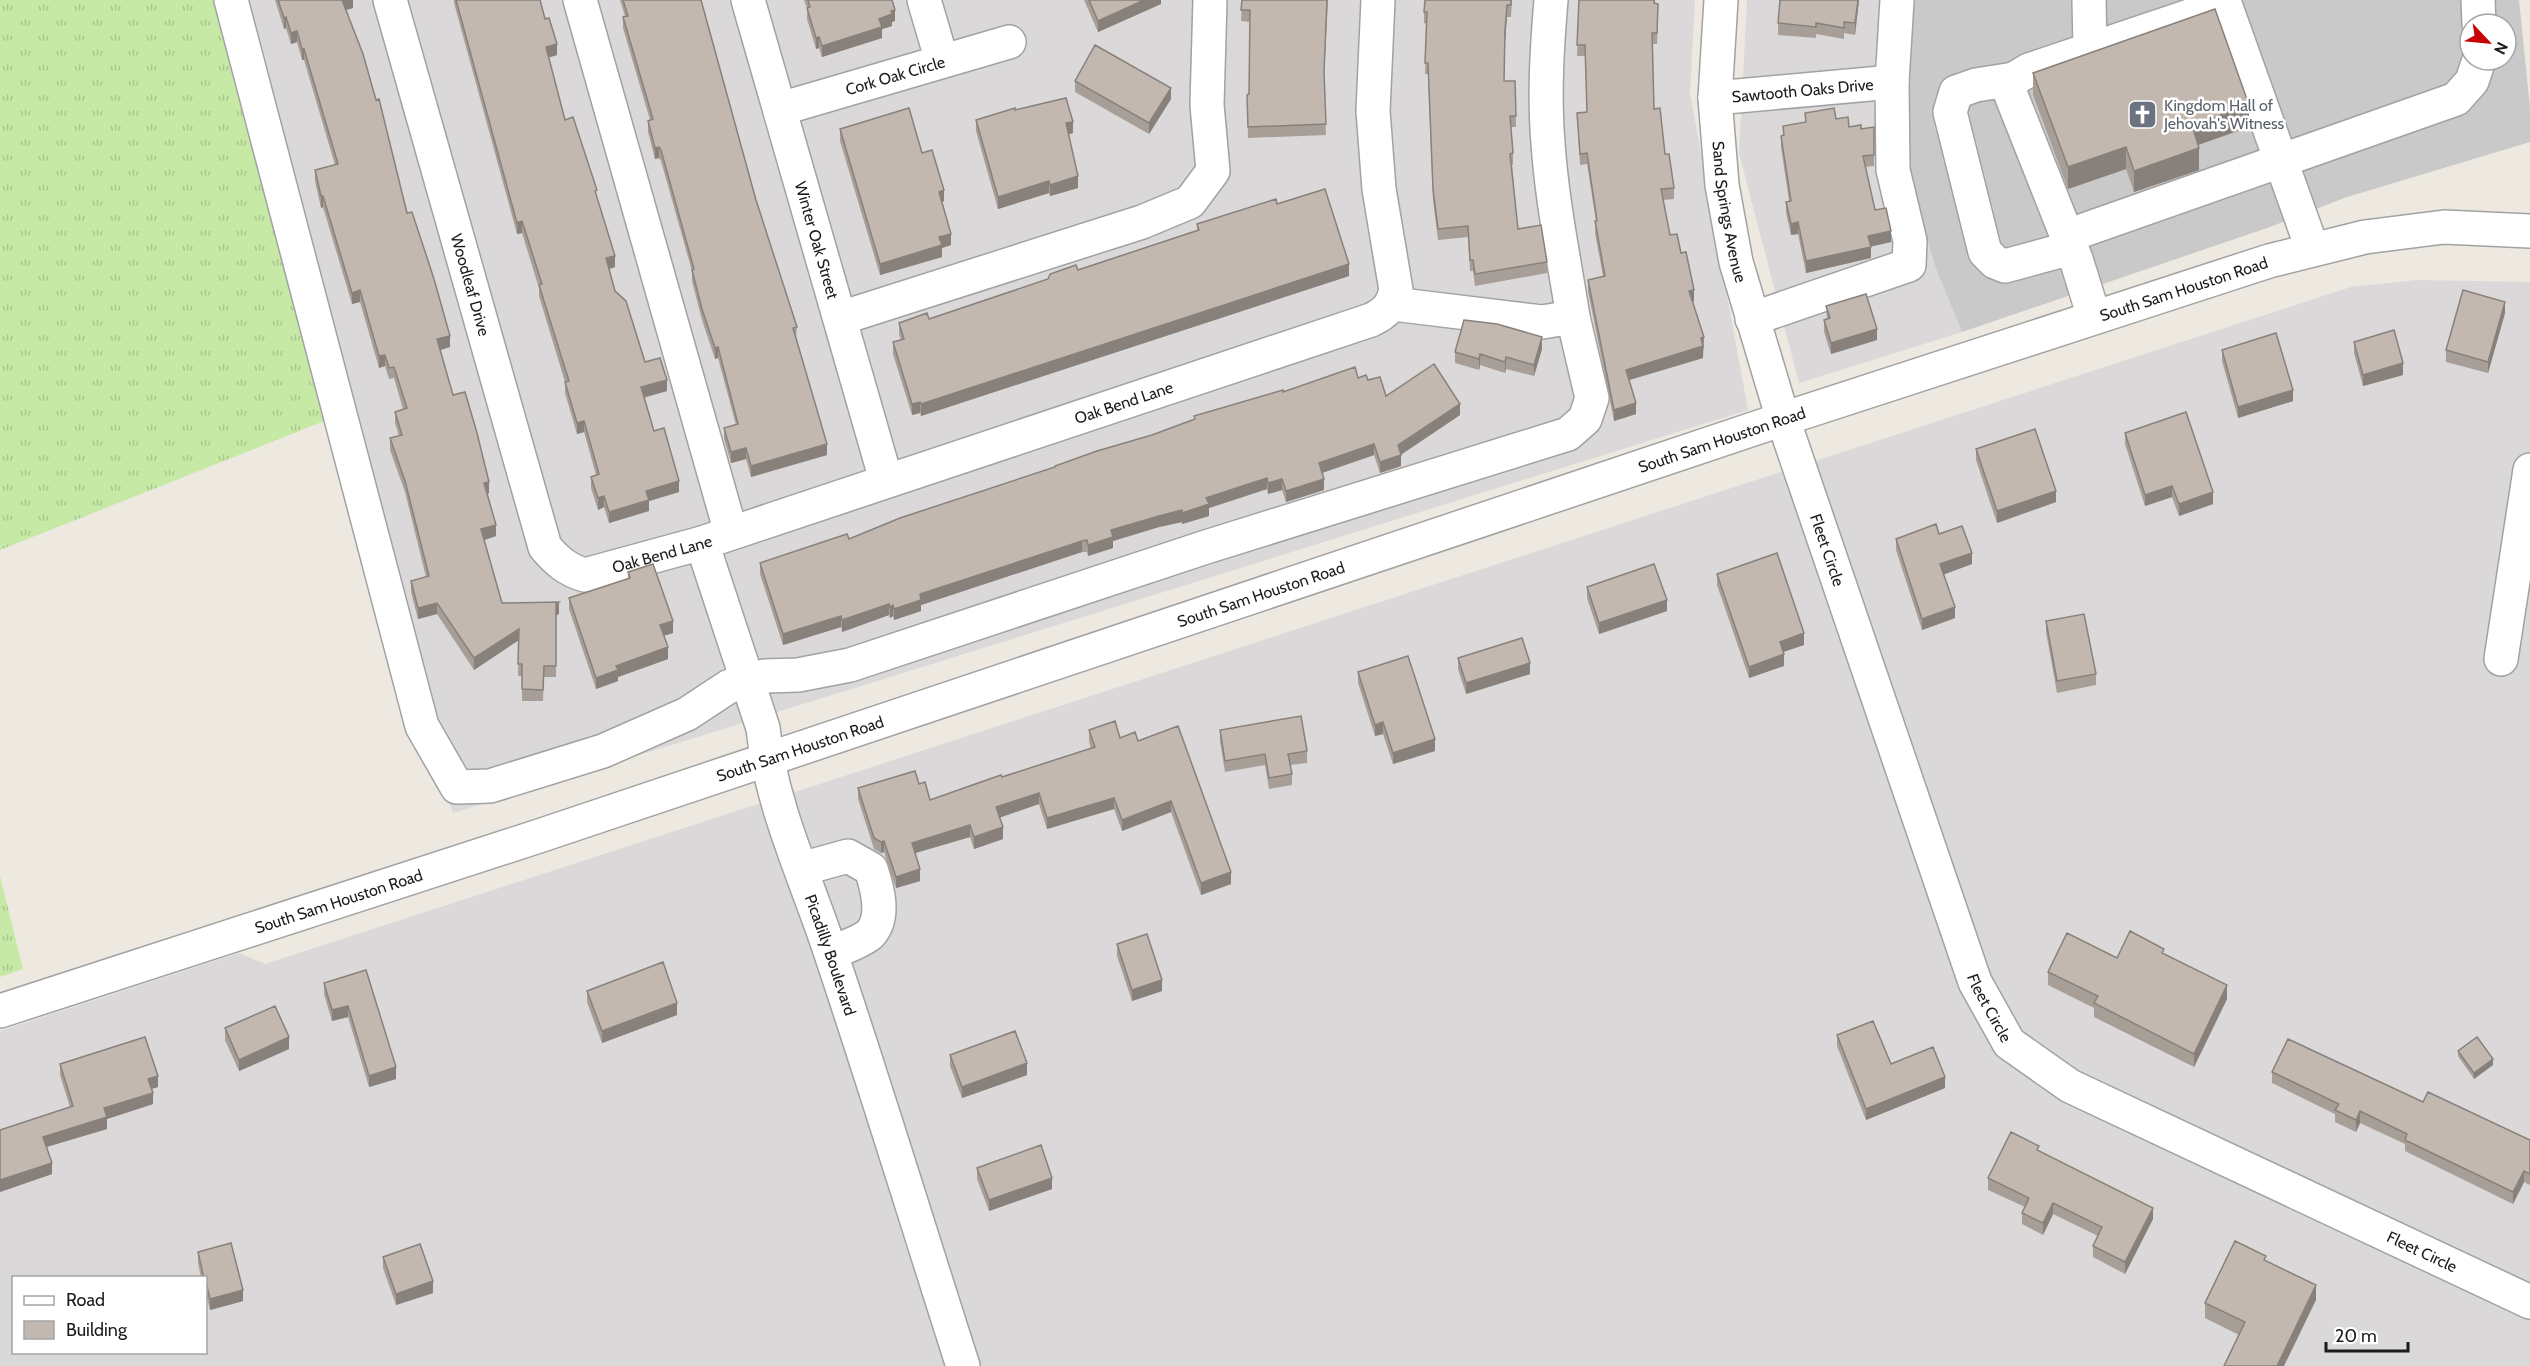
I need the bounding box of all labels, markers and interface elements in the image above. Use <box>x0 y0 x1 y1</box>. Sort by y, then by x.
north arrow <box>2458 12 2518 72</box>
text: N <box>2490 39 2512 58</box>
street label: Cork Oak Circle <box>843 52 947 99</box>
street label: Sawtooth Oaks Drive <box>1731 74 1874 106</box>
place label: Kingdom Hall of Jehovah's Witness <box>2163 96 2285 133</box>
church icon: Kingdom Hall of Jehovah's Witness <box>2127 98 2159 130</box>
street label: Sand Springs Avenue <box>1709 140 1751 285</box>
street label: Winter Oak Street <box>791 179 843 302</box>
street label: Woodleaf Drive <box>447 231 494 338</box>
street label: South Sam Houston Road <box>2097 253 2270 325</box>
street label: Oak Bend Lane <box>1072 377 1175 428</box>
street label: South Sam Houston Road <box>1635 403 1808 476</box>
street label: Fleet Circle <box>1807 511 1849 589</box>
street label: Oak Bend Lane <box>610 531 714 577</box>
street label: South Sam Houston Road <box>1175 557 1347 631</box>
street label: South Sam Houston Road <box>714 712 886 785</box>
street label: South Sam Houston Road <box>252 865 425 937</box>
street label: Picadilly Boulevard <box>801 892 860 1018</box>
street label: Fleet Circle <box>1963 971 2016 1045</box>
street label: Fleet Circle <box>2384 1227 2460 1276</box>
legend <box>12 1276 207 1354</box>
text: Road <box>66 1289 105 1311</box>
scale bar <box>2326 1315 2408 1353</box>
text: Building <box>66 1319 128 1341</box>
text: 20 m <box>2335 1325 2377 1347</box>

